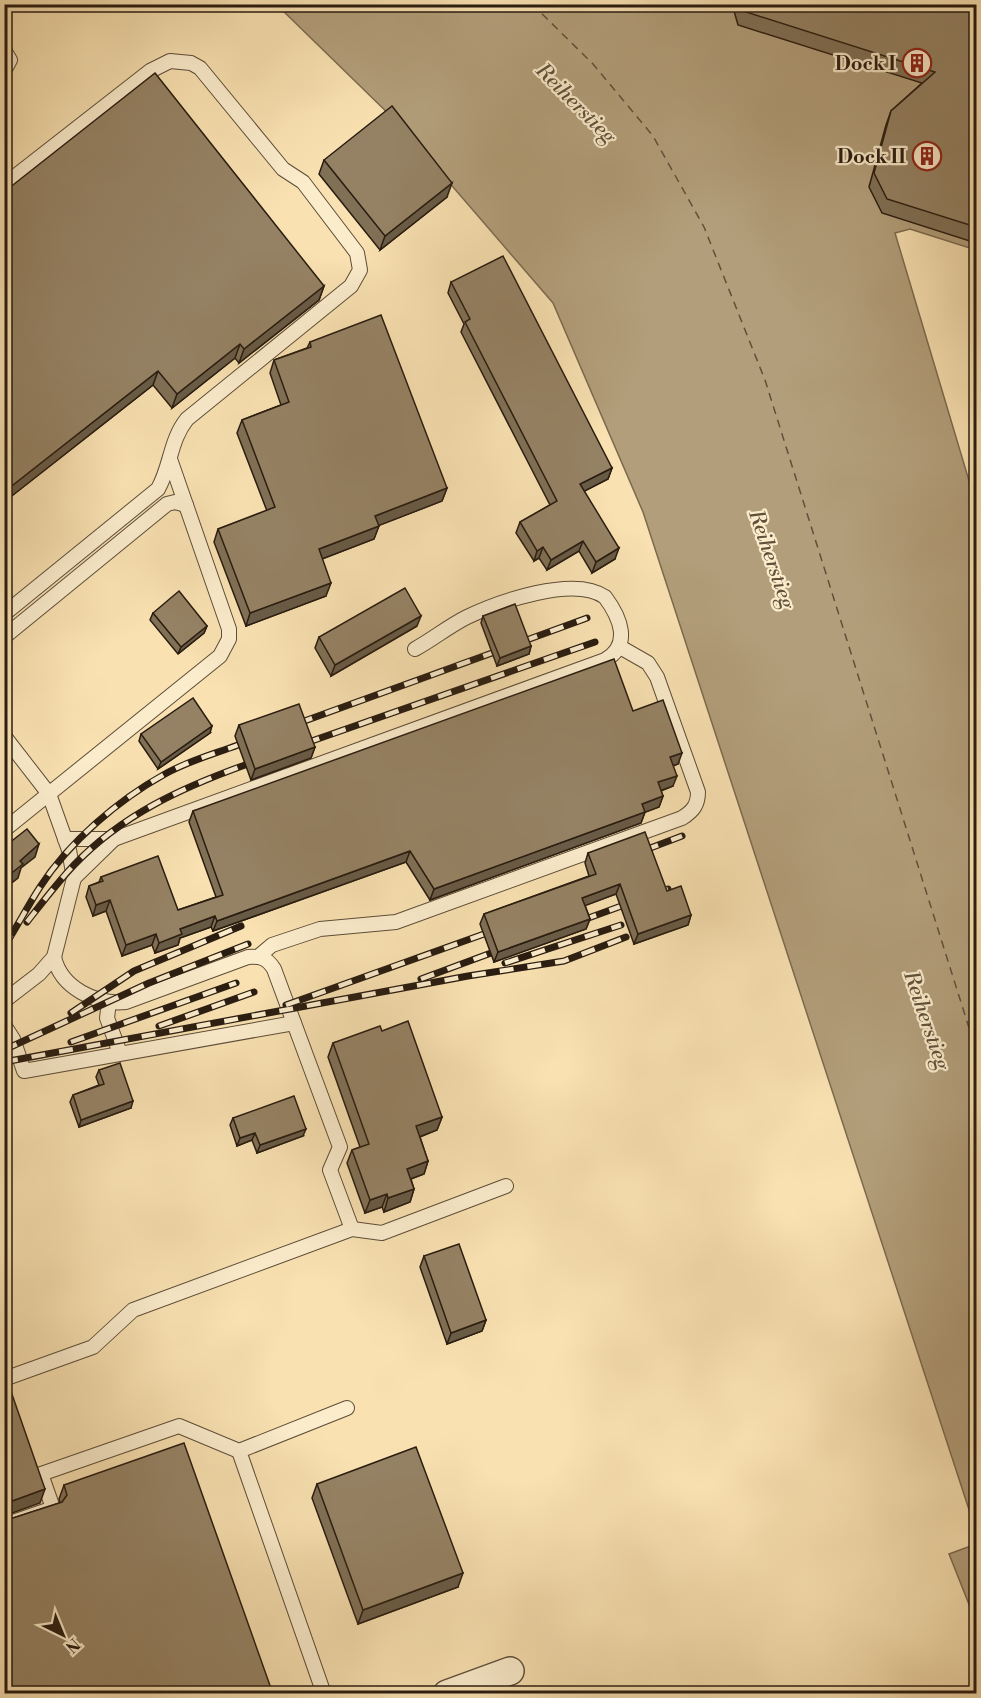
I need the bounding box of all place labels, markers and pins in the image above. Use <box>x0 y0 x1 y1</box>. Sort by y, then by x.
building icon: Dock I <box>901 47 933 79</box>
place label: Dock I <box>835 52 896 77</box>
building icon: Dock II <box>911 140 943 172</box>
place label: Dock II <box>837 145 906 170</box>

